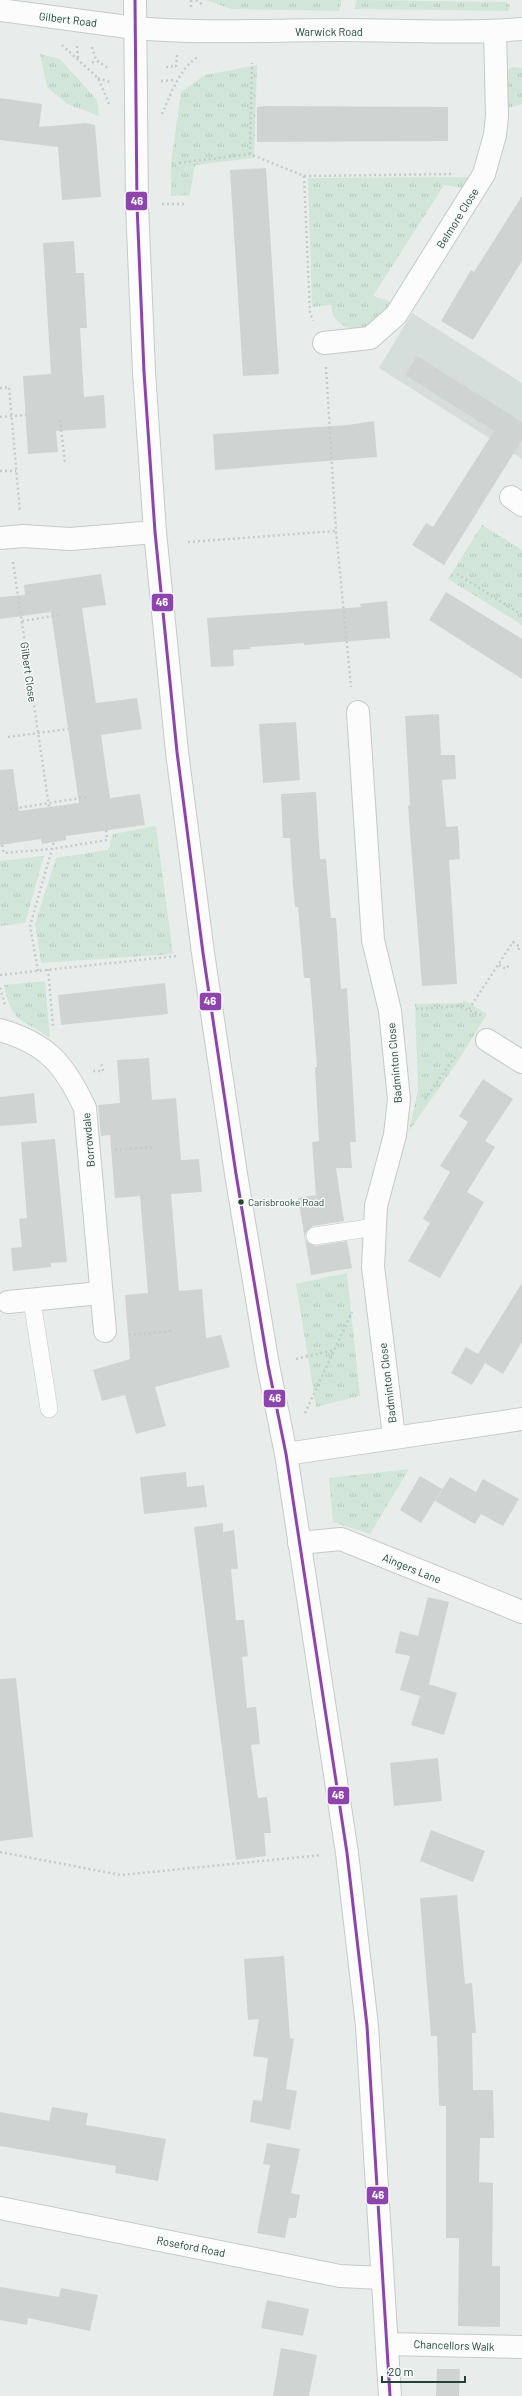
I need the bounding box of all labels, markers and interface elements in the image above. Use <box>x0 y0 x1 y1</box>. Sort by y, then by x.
street label: Gilbert Road <box>38 9 98 29</box>
street label: Warwick Road <box>295 25 363 38</box>
street label: Belmore Close <box>433 185 481 251</box>
line badge: 46 <box>125 191 148 211</box>
text: 46 <box>131 194 143 207</box>
line badge: 46 <box>151 593 174 612</box>
text: 46 <box>156 595 168 608</box>
street label: Gilbert Close <box>18 641 40 703</box>
line badge: 46 <box>199 992 222 1011</box>
text: 46 <box>204 994 216 1007</box>
street label: Badminton Close <box>384 1022 404 1104</box>
street label: Borrowdale <box>79 1112 97 1168</box>
place label: Carisbrooke Road <box>248 1196 324 1208</box>
marker: Carisbrooke Road <box>236 1197 246 1207</box>
street label: Badminton Close <box>376 1342 398 1424</box>
line badge: 46 <box>263 1389 286 1408</box>
text: 46 <box>269 1391 281 1404</box>
street label: Aingers Lane <box>381 1550 443 1586</box>
line badge: 46 <box>327 1786 350 1805</box>
text: 46 <box>332 1788 344 1801</box>
line badge: 46 <box>366 2186 389 2205</box>
text: 46 <box>372 2188 384 2201</box>
street label: Roseford Road <box>156 2233 226 2259</box>
street label: Chancellors Walk <box>413 2337 495 2353</box>
scale bar <box>382 2358 465 2384</box>
text: 20 m <box>388 2364 414 2378</box>

